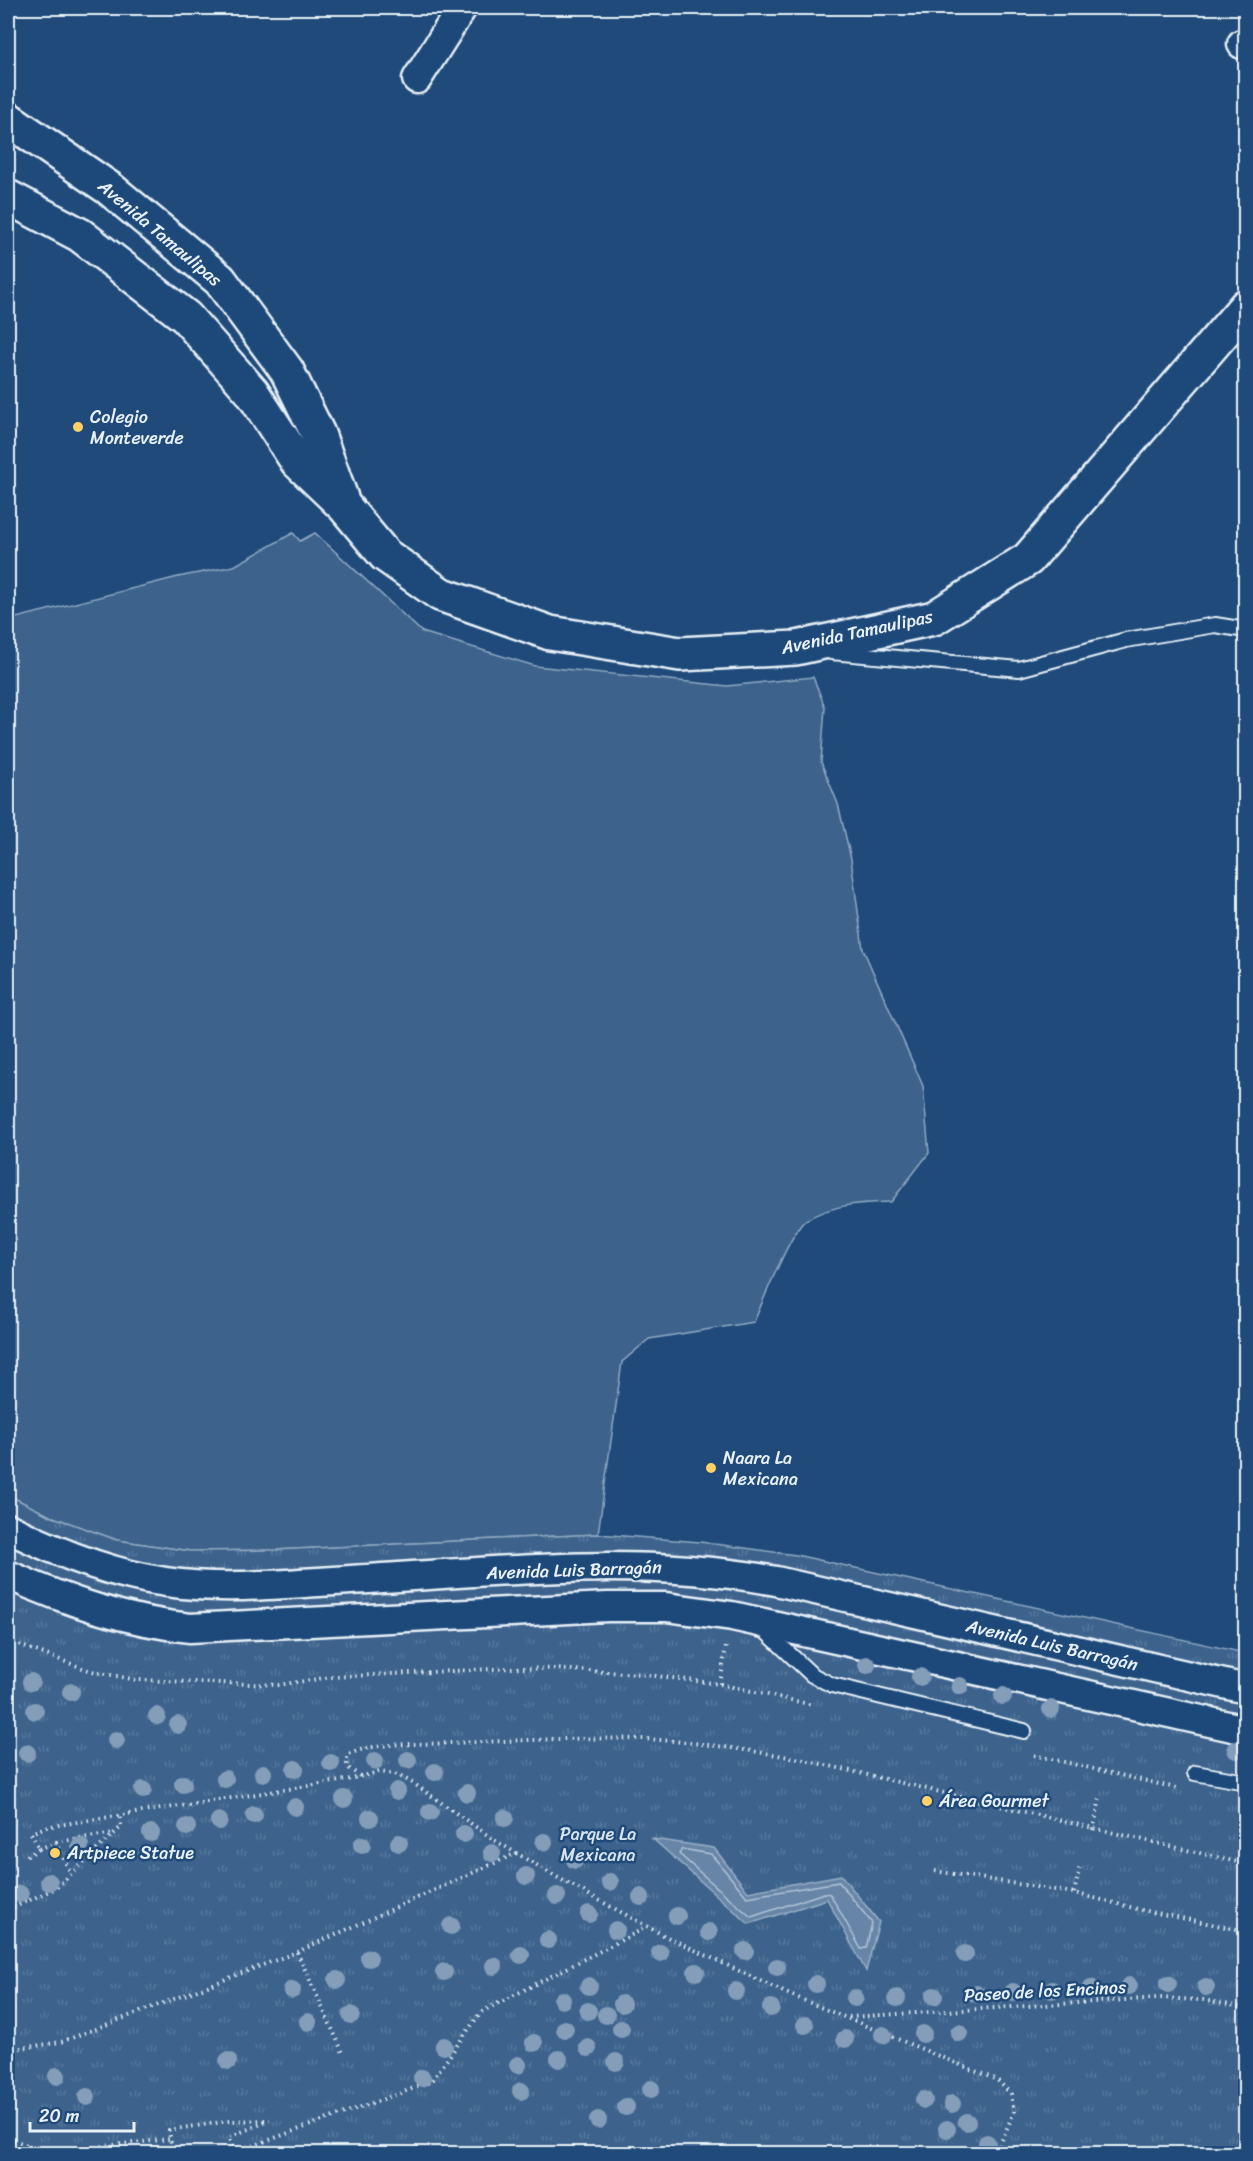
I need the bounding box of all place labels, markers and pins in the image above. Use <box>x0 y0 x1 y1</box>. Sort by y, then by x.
place label: Colegio Monteverde <box>90 401 184 454</box>
marker: Colegio Monteverde <box>71 420 85 434</box>
place label: Naara La Mexicana <box>723 1442 798 1495</box>
marker: Naara La Mexicana <box>704 1461 718 1475</box>
place label: Área Gourmet <box>938 1785 1049 1817</box>
marker: Área Gourmet <box>920 1794 934 1808</box>
place label: Artpiece Statue <box>66 1837 194 1869</box>
marker: Artpiece Statue <box>48 1846 62 1860</box>

